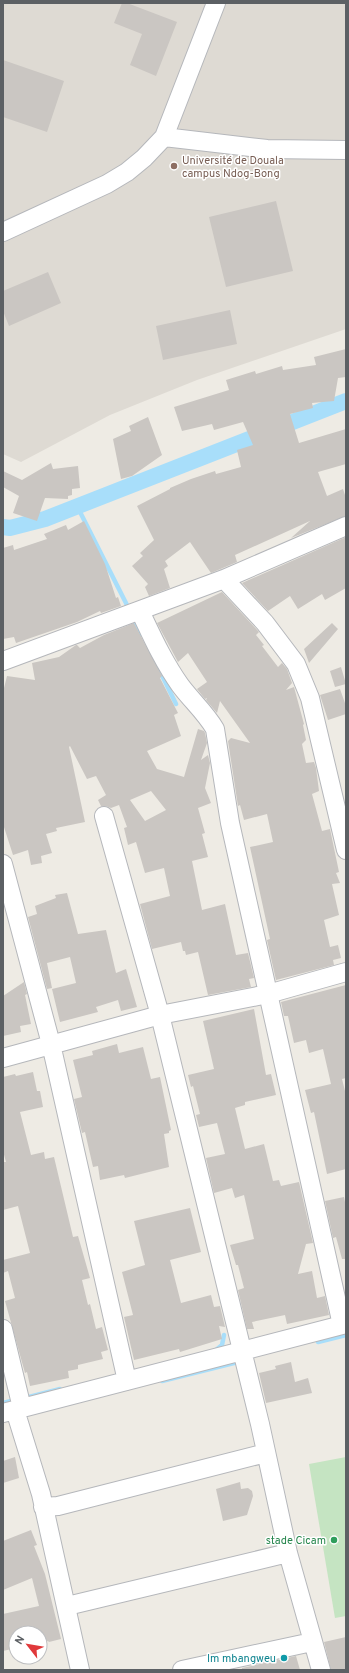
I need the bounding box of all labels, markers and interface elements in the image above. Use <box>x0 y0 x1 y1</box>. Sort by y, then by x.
place label: Université de Douala campus Ndog-Bong <box>182 154 284 181</box>
marker: Université de Douala campus Ndog-Bong <box>169 161 179 171</box>
place label: stade Cicam <box>266 1534 326 1548</box>
marker: stade Cicam <box>329 1535 339 1545</box>
north arrow <box>8 1625 48 1665</box>
text: N <box>12 1633 28 1647</box>
place label: Im mbangweu <box>207 1652 276 1666</box>
marker: Im mbangweu <box>279 1653 289 1663</box>

